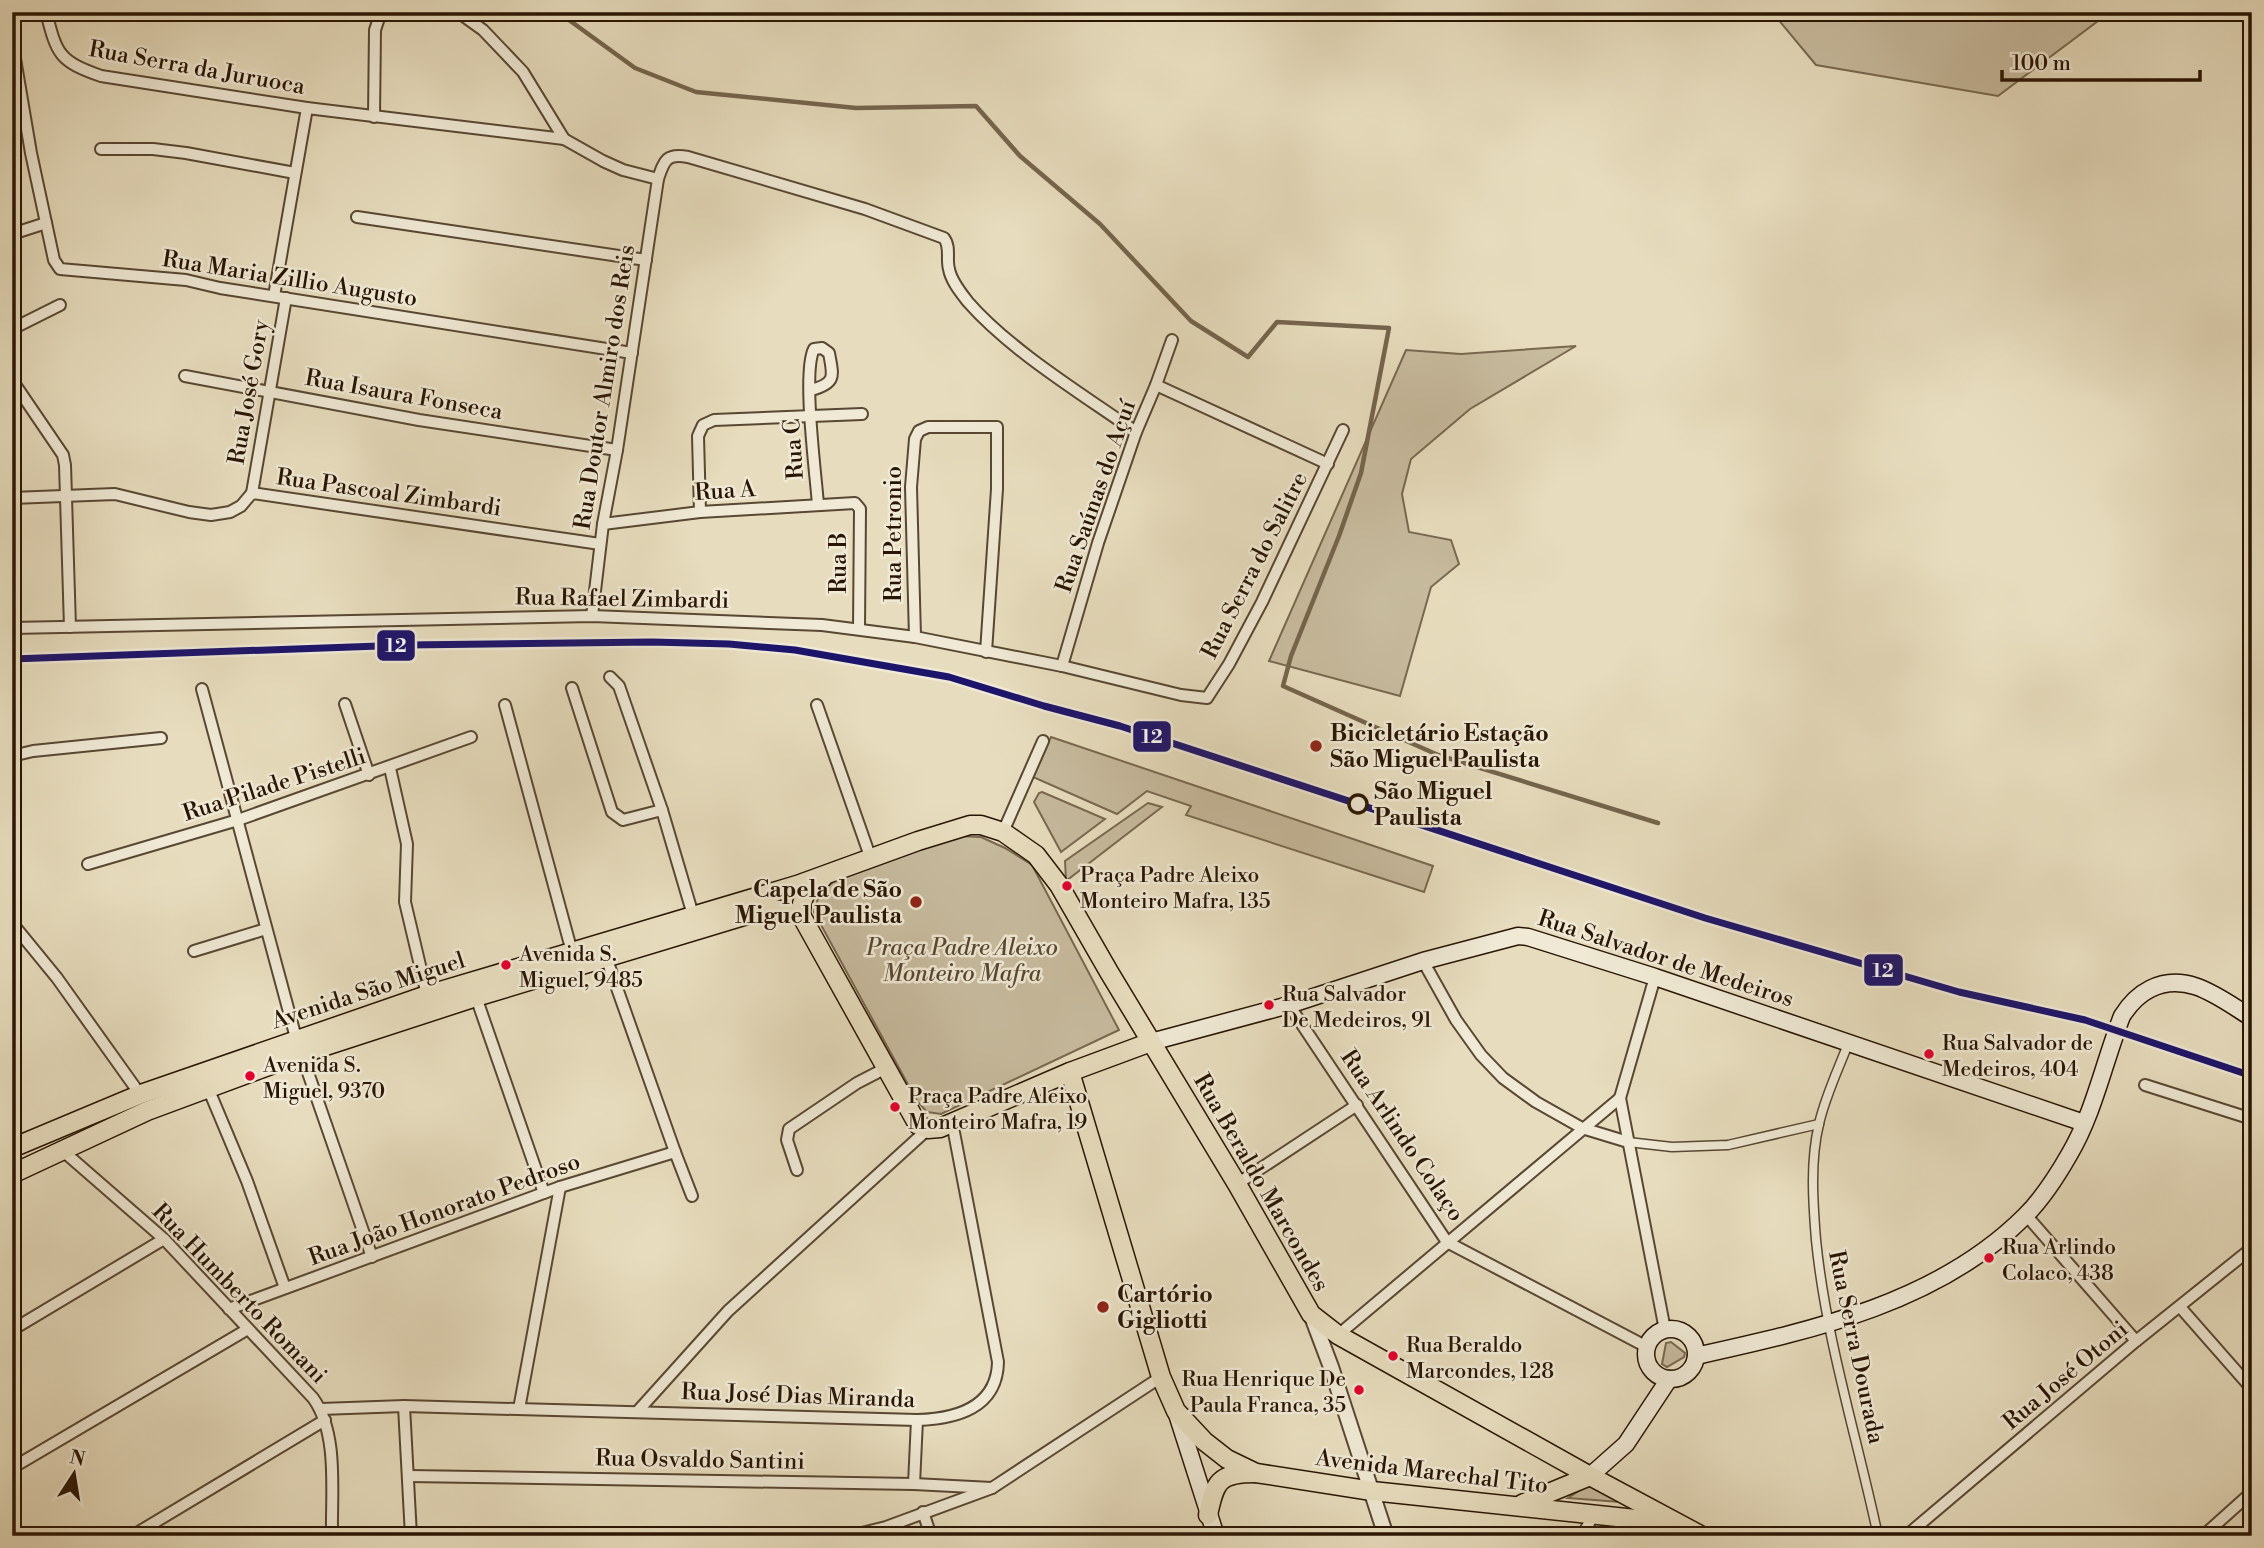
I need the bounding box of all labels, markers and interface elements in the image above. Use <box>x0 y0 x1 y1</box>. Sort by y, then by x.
street label: Rua Serra da Juruoca <box>87 35 307 101</box>
scale bar <box>2002 38 2199 82</box>
text: 100 m <box>2012 51 2071 77</box>
street label: Rua Doutor Almiro dos Reis <box>569 243 641 532</box>
street label: Rua Maria Zillio Augusto <box>160 245 419 313</box>
street label: Rua José Gory <box>222 317 276 467</box>
street label: Rua Isaura Fonseca <box>303 364 505 426</box>
street label: Rua Saúnas do Açuí <box>1050 395 1142 596</box>
street label: Rua C <box>778 417 810 480</box>
street label: Rua Pascoal Zimbardi <box>274 463 503 523</box>
street label: Rua Petronio <box>880 466 908 602</box>
street label: Rua Serra do Salitre <box>1196 467 1314 664</box>
street label: Rua A <box>694 475 758 507</box>
street label: Rua B <box>825 532 853 594</box>
street label: Rua Rafael Zimbardi <box>515 583 729 615</box>
line badge: 12 <box>376 629 416 662</box>
text: 12 <box>385 634 407 658</box>
line badge: 12 <box>1132 720 1172 753</box>
place label: Bicicletário Estação São Miguel Paulista <box>1330 720 1549 774</box>
text: 12 <box>1141 725 1163 749</box>
marker: Bicicletário Estação São Miguel Paulista <box>1308 738 1324 754</box>
street label: Rua Pilade Pistelli <box>179 742 369 828</box>
place label: São Miguel Paulista <box>1374 778 1493 832</box>
marker: São Miguel Paulista <box>1348 794 1368 814</box>
place label: Praça Padre Aleixo Monteiro Mafra, 135 <box>1080 863 1270 915</box>
place label: Capela de São Miguel Paulista <box>735 876 903 930</box>
marker: Praça Padre Aleixo Monteiro Mafra, 135 <box>1060 879 1074 893</box>
marker: Capela de São Miguel Paulista <box>908 894 924 910</box>
street label: Rua Salvador de Medeiros <box>1534 904 1797 1014</box>
park label: Praça Padre Aleixo Monteiro Mafra <box>865 934 1058 988</box>
place label: Avenida S. Miguel, 9485 <box>518 942 643 994</box>
street label: Avenida São Miguel <box>267 946 469 1036</box>
line badge: 12 <box>1863 953 1904 987</box>
marker: Avenida S. Miguel, 9485 <box>499 958 513 972</box>
text: 12 <box>1872 959 1894 983</box>
place label: Rua Salvador De Medeiros, 91 <box>1282 982 1432 1034</box>
marker: Rua Salvador De Medeiros, 91 <box>1262 998 1276 1012</box>
place label: Rua Salvador de Medeiros, 404 <box>1942 1031 2093 1083</box>
street label: Rua Arlindo Colaço <box>1334 1044 1470 1227</box>
marker: Rua Salvador de Medeiros, 404 <box>1922 1047 1936 1061</box>
place label: Avenida S. Miguel, 9370 <box>262 1053 385 1105</box>
marker: Avenida S. Miguel, 9370 <box>243 1069 257 1083</box>
street label: Rua Beraldo Marcondes <box>1187 1069 1335 1296</box>
place label: Praça Padre Aleixo Monteiro Mafra, 19 <box>908 1084 1087 1136</box>
marker: Praça Padre Aleixo Monteiro Mafra, 19 <box>888 1100 902 1114</box>
street label: Rua João Honorato Pedroso <box>305 1148 584 1272</box>
street label: Rua Humberto Romani <box>146 1198 333 1390</box>
place label: Rua Arlindo Colaco, 438 <box>2002 1235 2116 1287</box>
street label: Rua Serra Dourada <box>1822 1248 1890 1447</box>
marker: Rua Arlindo Colaco, 438 <box>1982 1251 1996 1265</box>
place label: Cartório Gigliotti <box>1117 1281 1213 1335</box>
marker: Cartório Gigliotti <box>1095 1299 1111 1315</box>
street label: Rua José Otoni <box>1997 1315 2134 1436</box>
place label: Rua Beraldo Marcondes, 128 <box>1406 1333 1554 1385</box>
marker: Rua Beraldo Marcondes, 128 <box>1386 1349 1400 1363</box>
place label: Rua Henrique De Paula Franca, 35 <box>1181 1367 1346 1419</box>
street label: Rua José Dias Miranda <box>680 1378 916 1414</box>
marker: Rua Henrique De Paula Franca, 35 <box>1352 1383 1366 1397</box>
north arrow <box>38 1440 108 1510</box>
street label: Rua Osvaldo Santini <box>595 1444 805 1476</box>
street label: Avenida Marechal Tito <box>1313 1444 1550 1500</box>
text: N <box>67 1445 87 1472</box>

